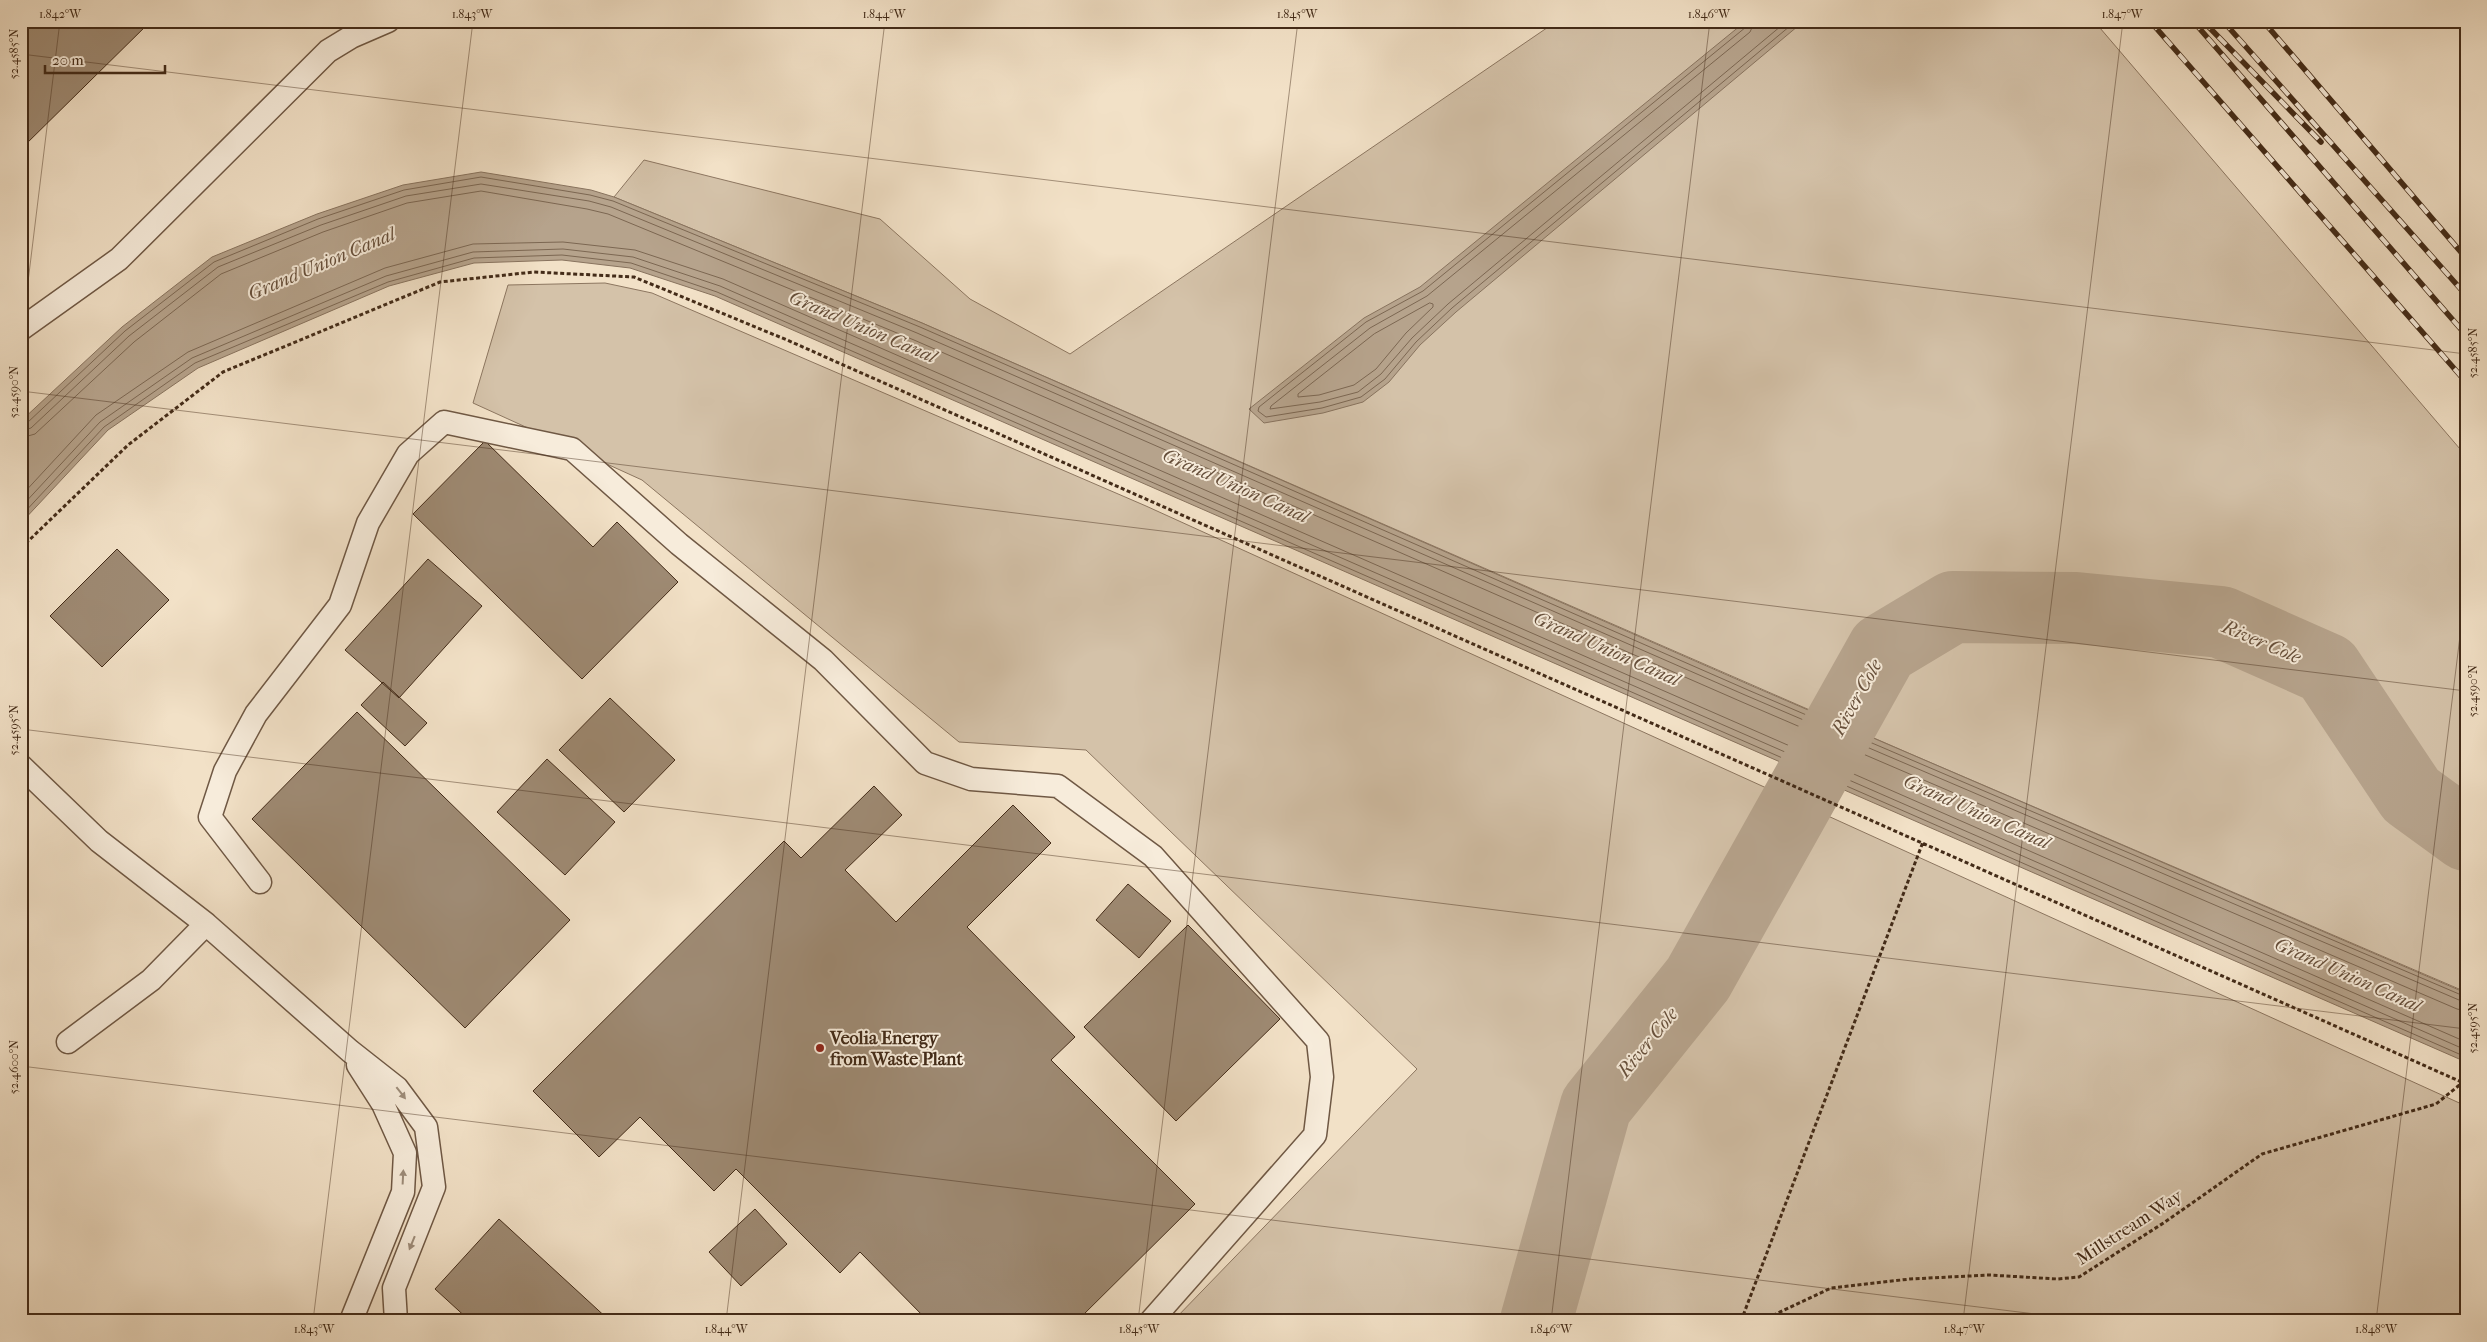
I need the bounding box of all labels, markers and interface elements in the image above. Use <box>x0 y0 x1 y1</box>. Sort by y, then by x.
text: 1.842°W <box>39 7 82 21</box>
text: 1.843°W <box>452 7 494 21</box>
text: 1.844°W <box>863 7 907 21</box>
text: 1.845°W <box>1277 7 1319 21</box>
text: 1.846°W <box>1688 7 1731 21</box>
text: 1.847°W <box>2101 7 2144 21</box>
text: 52.4585°N <box>7 29 21 79</box>
scale bar <box>45 42 165 74</box>
text: 20 m <box>52 51 84 69</box>
water label: Grand Union Canal <box>245 222 400 305</box>
water label: Grand Union Canal <box>786 286 942 369</box>
text: 52.4585°N <box>2466 328 2480 378</box>
text: 52.4590°N <box>7 366 21 418</box>
water label: Grand Union Canal <box>1159 444 1314 529</box>
water label: Grand Union Canal <box>1530 607 1685 692</box>
water label: River Cole <box>2217 615 2305 669</box>
water label: River Cole <box>1826 655 1887 741</box>
text: 52.4590°N <box>2466 665 2480 717</box>
text: 52.4595°N <box>7 705 21 755</box>
water label: Grand Union Canal <box>1900 770 2055 855</box>
water label: Grand Union Canal <box>2271 933 2426 1018</box>
water label: River Cole <box>1612 1002 1683 1083</box>
text: 52.4595°N <box>2466 1003 2480 1053</box>
place label: Veolia Energy from Waste Plant <box>829 1028 963 1070</box>
text: 52.4600°N <box>7 1040 21 1094</box>
marker: Veolia Energy from Waste Plant <box>814 1042 826 1054</box>
one-way arrow <box>395 1087 406 1100</box>
one-way arrow <box>400 1169 408 1185</box>
street label: Millstream Way <box>2072 1184 2188 1270</box>
one-way arrow <box>408 1236 416 1251</box>
text: 1.843°W <box>294 1322 336 1336</box>
text: 1.844°W <box>705 1322 749 1336</box>
text: 1.845°W <box>1119 1322 1161 1336</box>
text: 1.846°W <box>1530 1322 1573 1336</box>
text: 1.847°W <box>1943 1322 1986 1336</box>
text: 1.848°W <box>2355 1322 2398 1336</box>

